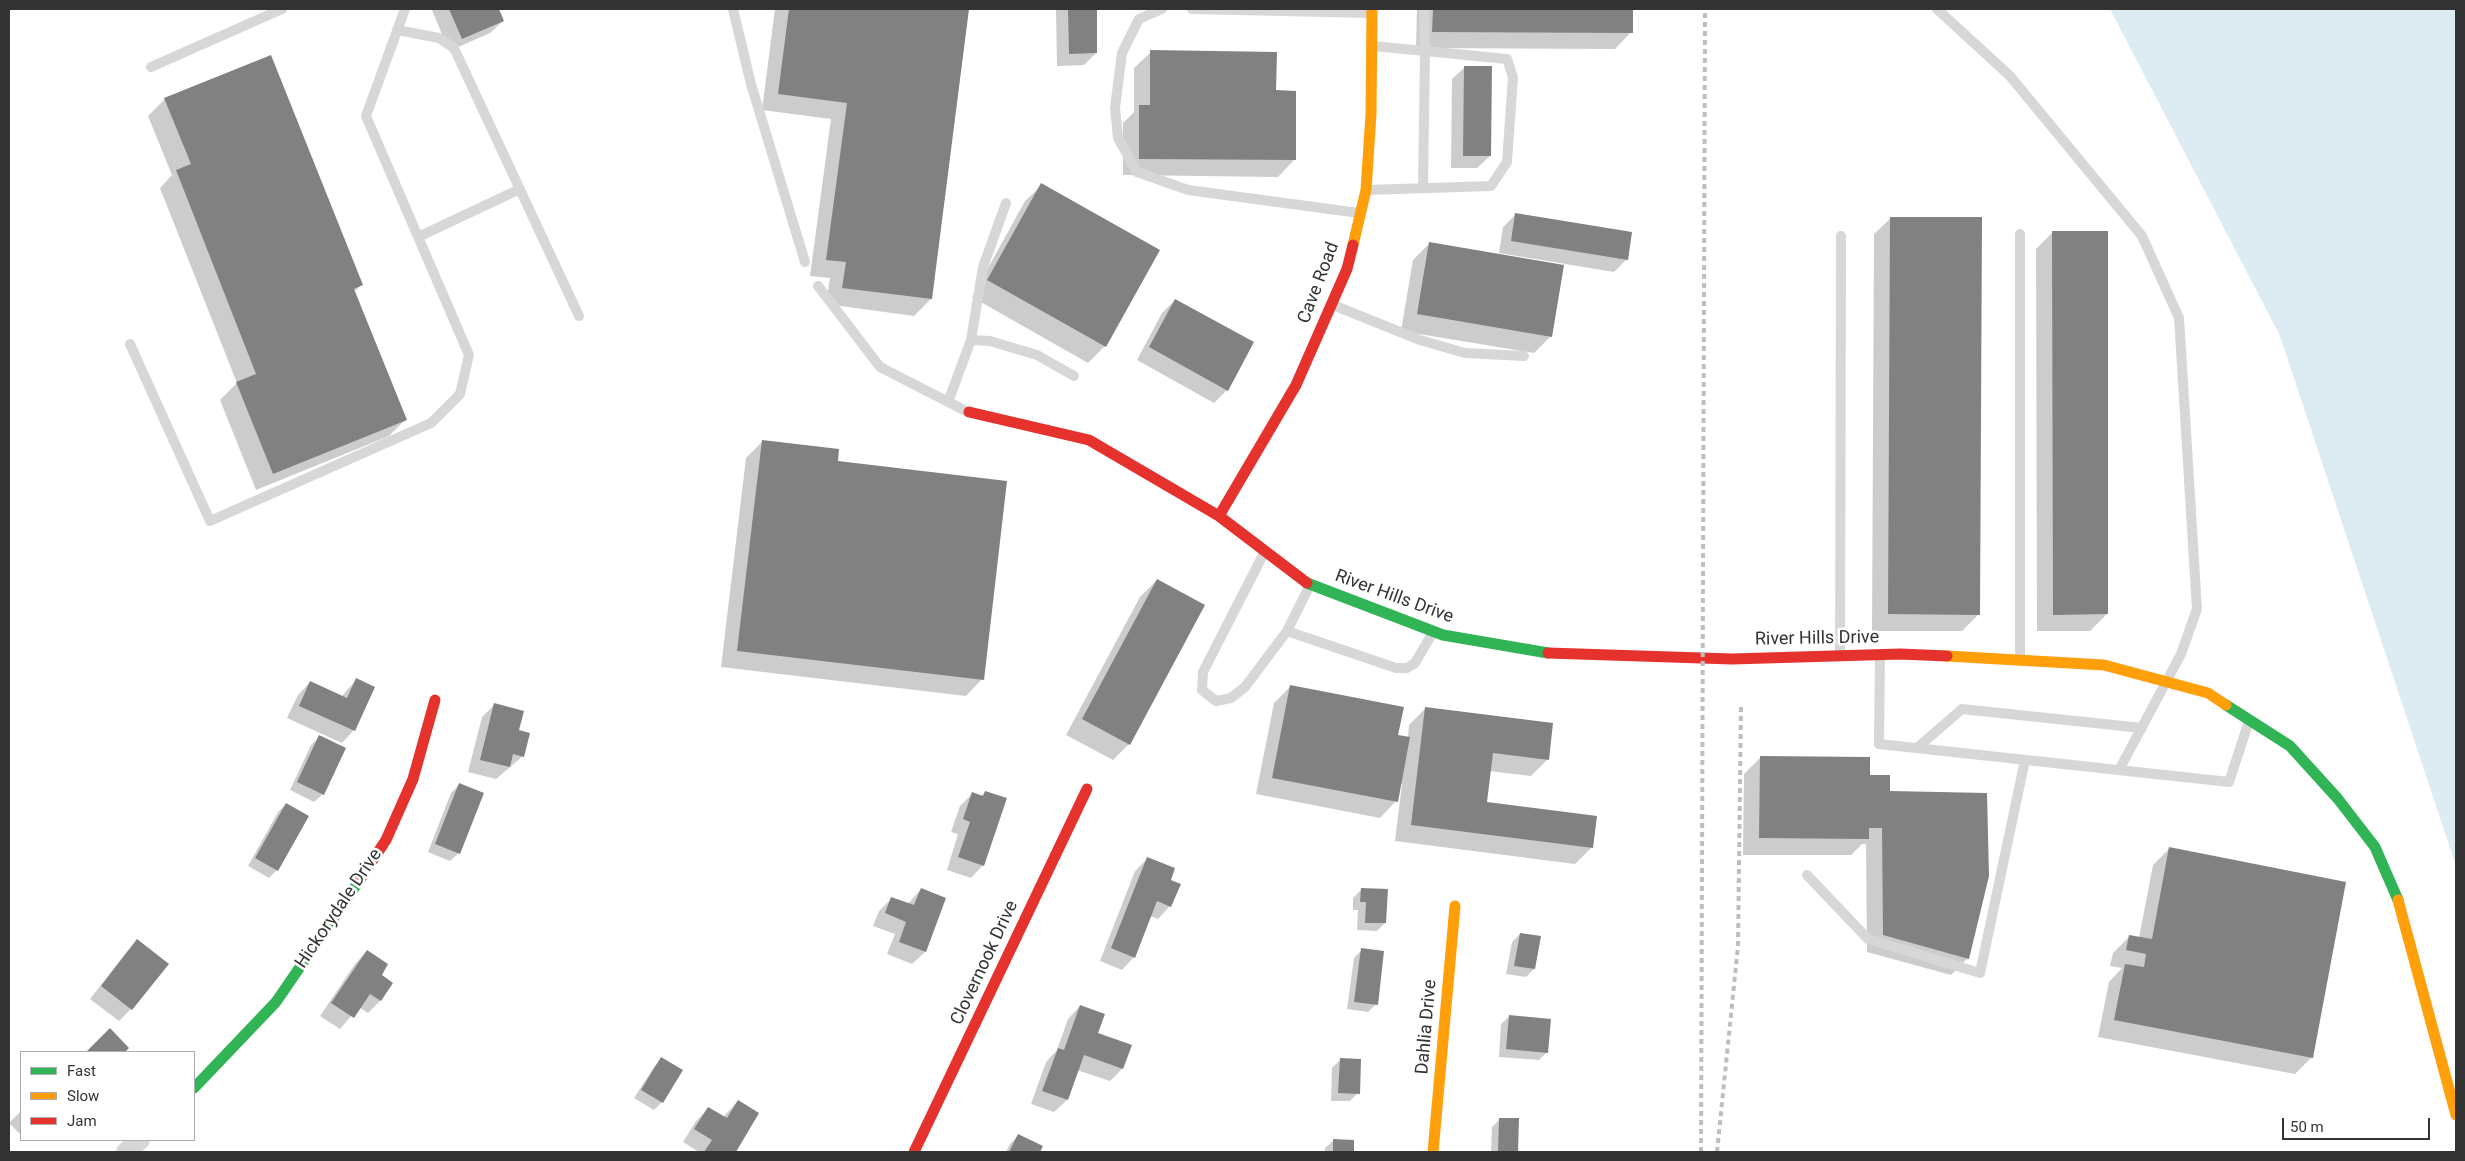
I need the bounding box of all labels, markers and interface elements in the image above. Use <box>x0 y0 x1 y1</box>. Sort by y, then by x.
street label: Cave Road <box>1294 239 1344 327</box>
street label: River Hills Drive <box>1332 566 1456 628</box>
street label: River Hills Drive <box>1755 627 1879 651</box>
street label: Hickorydale Drive <box>291 845 387 973</box>
street label: Clovernook Drive <box>947 897 1023 1029</box>
street label: Dahlia Drive <box>1412 979 1442 1075</box>
legend <box>20 1051 195 1141</box>
text: Fast <box>67 1062 96 1080</box>
text: Slow <box>67 1087 99 1105</box>
scale bar <box>2285 1108 2432 1140</box>
text: Jam <box>67 1112 97 1130</box>
text: 50 m <box>2290 1118 2324 1136</box>

